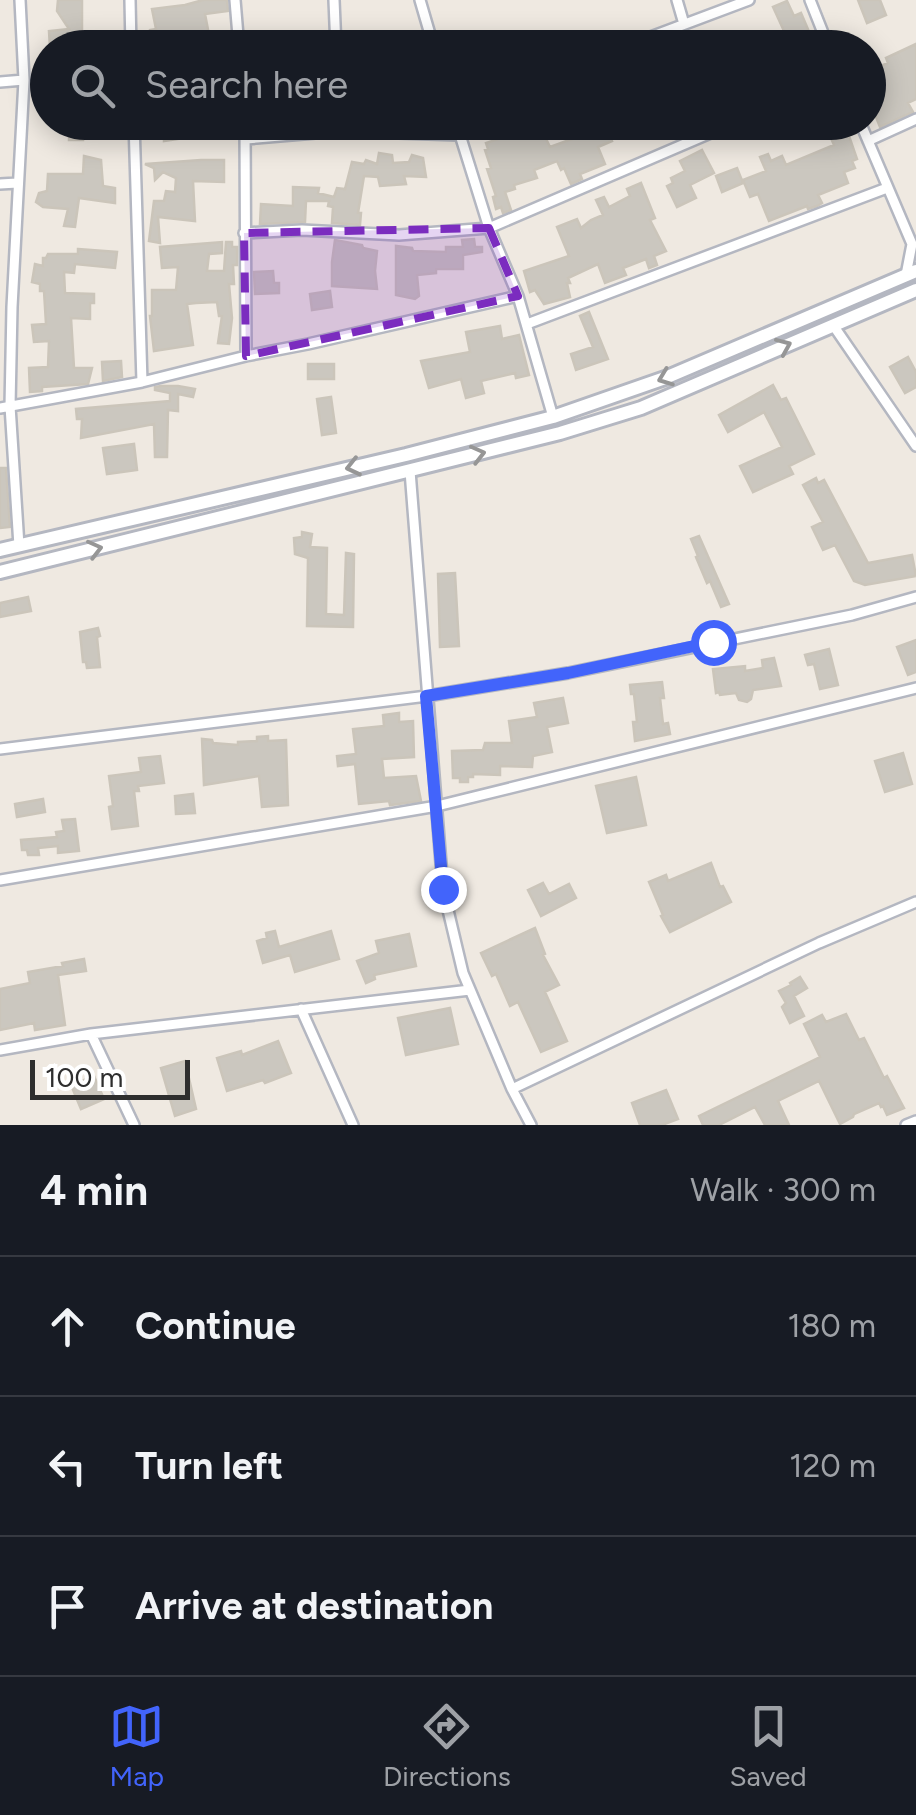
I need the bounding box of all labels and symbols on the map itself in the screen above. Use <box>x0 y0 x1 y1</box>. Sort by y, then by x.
one-way arrow <box>774 338 792 358</box>
one-way arrow <box>658 366 675 386</box>
one-way arrow <box>469 444 486 465</box>
one-way arrow <box>345 455 362 476</box>
one-way arrow <box>86 539 103 560</box>
route start <box>691 620 737 666</box>
route end <box>421 867 467 913</box>
scale bar <box>30 1055 190 1100</box>

